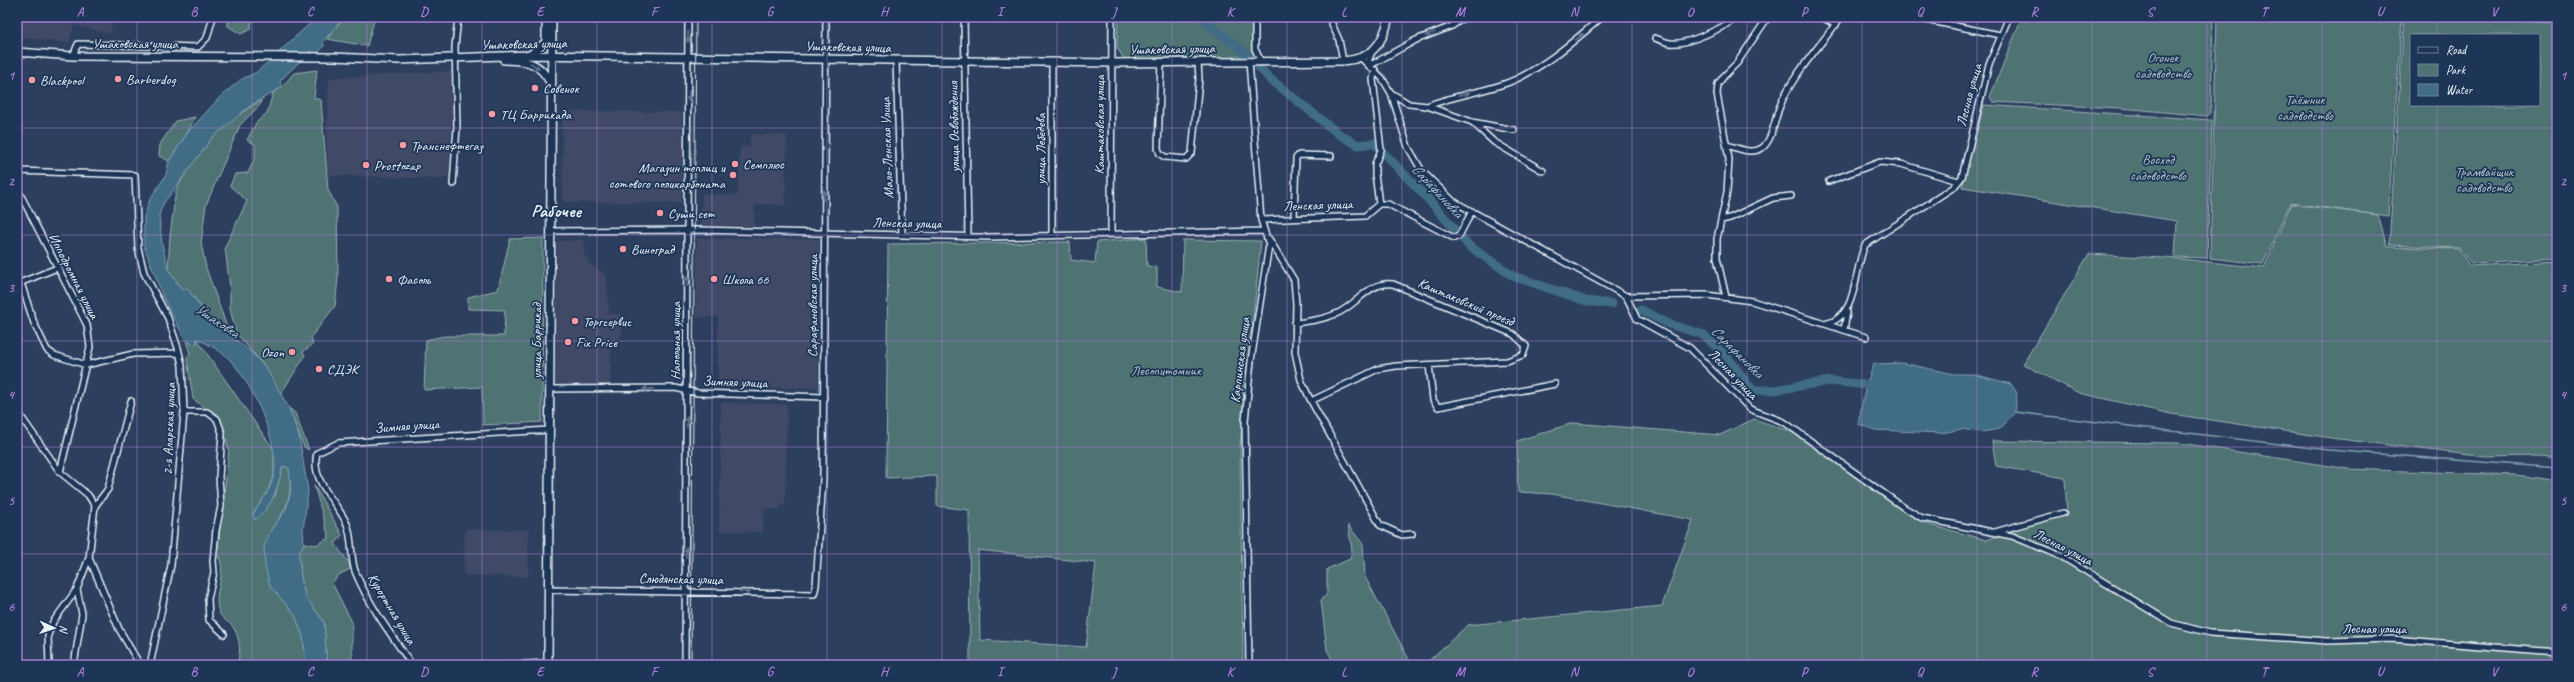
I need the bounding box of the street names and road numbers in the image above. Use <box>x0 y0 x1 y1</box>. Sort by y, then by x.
street label: Ушаковская улица <box>92 35 179 52</box>
street label: Ушаковская улица <box>481 35 568 53</box>
street label: Ушаковская улица <box>805 38 892 56</box>
street label: Ушаковская улица <box>1129 40 1216 58</box>
street label: Лесная улица <box>1953 61 1986 128</box>
street label: Каштаковская улица <box>1091 74 1108 175</box>
street label: улица Освобождения <box>945 80 963 174</box>
street label: Мало-Ленская Улица <box>877 96 897 199</box>
street label: улица Лебедева <box>1032 112 1049 186</box>
street label: Ленская улица <box>1283 195 1354 215</box>
street label: Ленская улица <box>872 214 943 232</box>
street label: Ипподромная улица <box>45 230 103 323</box>
street label: Сарафановская улица <box>804 254 821 357</box>
street label: Каштаковский проезд <box>1415 274 1519 331</box>
street label: Напольная улица <box>667 301 684 380</box>
street label: улица Баррикад <box>528 302 545 380</box>
street label: Карпинская улица <box>1226 315 1254 404</box>
street label: Лесная улица <box>1705 345 1762 404</box>
street label: Зимняя улица <box>702 372 769 392</box>
street label: 2-я Аларская улица <box>159 382 179 476</box>
street label: Зимняя улица <box>374 415 441 437</box>
street label: Лесная улица <box>2031 525 2097 570</box>
street label: Курортная улица <box>364 570 420 648</box>
street label: Слюдянская улица <box>639 570 724 588</box>
street label: Лесная улица <box>2342 620 2407 637</box>

